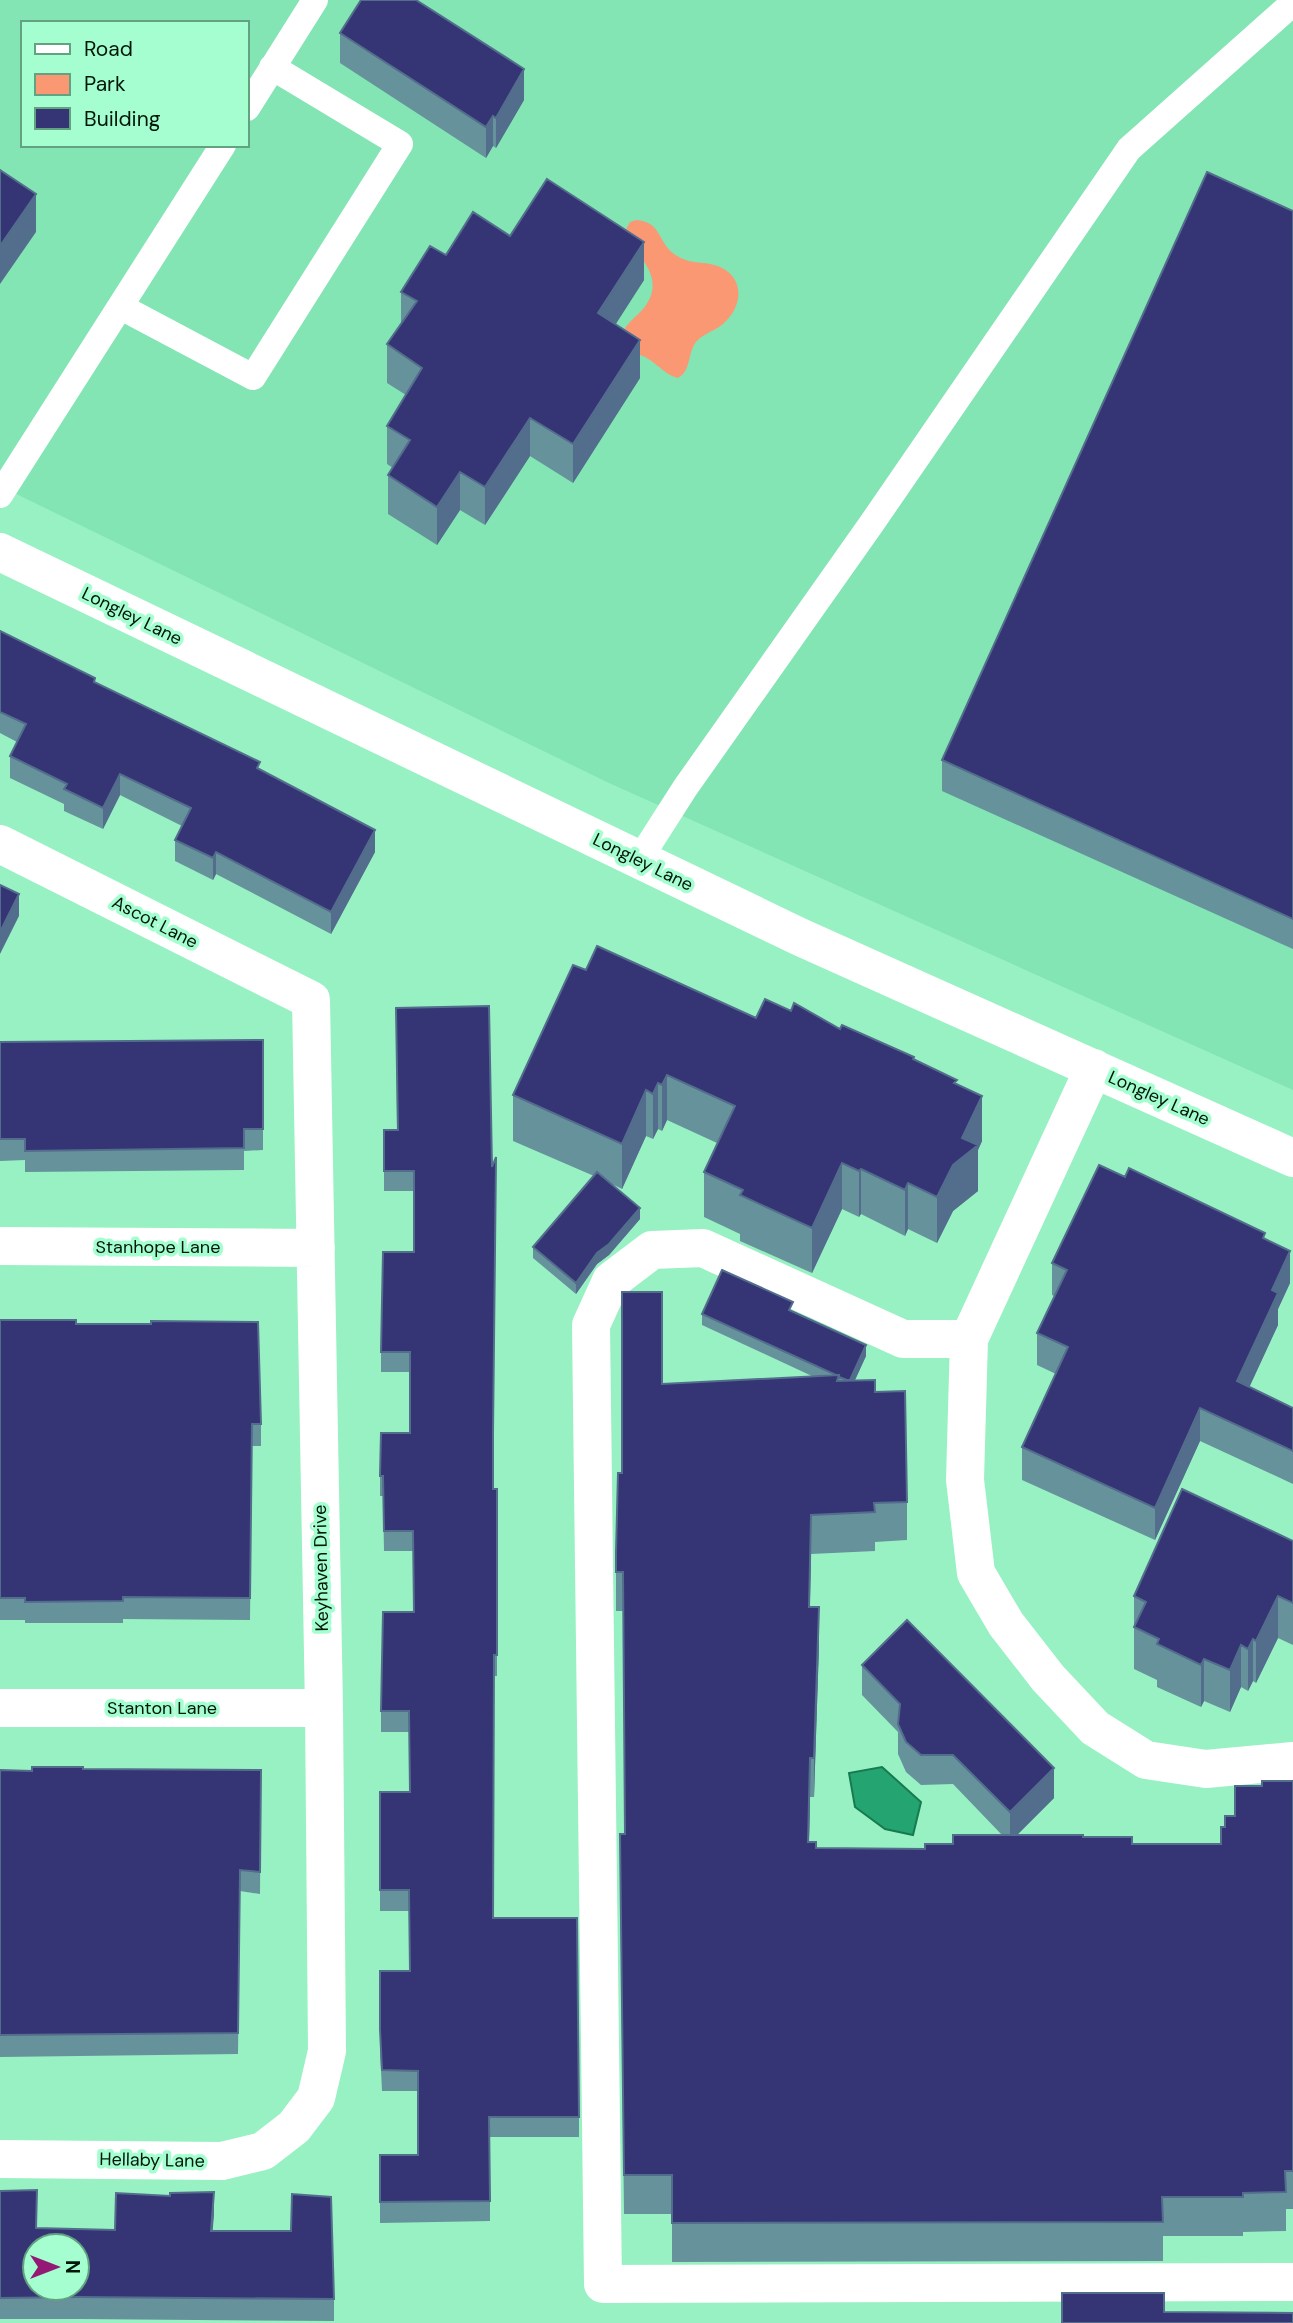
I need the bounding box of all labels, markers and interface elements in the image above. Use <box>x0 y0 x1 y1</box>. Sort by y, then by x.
legend <box>21 21 248 147</box>
text: Road <box>84 35 133 63</box>
text: Park <box>84 70 126 98</box>
text: Building <box>84 105 161 133</box>
street label: Longley Lane <box>78 581 186 651</box>
street label: Longley Lane <box>589 827 697 897</box>
street label: Ascot Lane <box>108 890 202 954</box>
street label: Longley Lane <box>1104 1065 1214 1131</box>
street label: Stanhope Lane <box>96 1235 220 1259</box>
street label: Keyhaven Drive <box>308 1505 334 1631</box>
street label: Stanton Lane <box>107 1696 217 1720</box>
street label: Hellaby Lane <box>99 2147 205 2173</box>
north arrow <box>21 2232 91 2302</box>
text: N <box>60 2260 85 2274</box>

